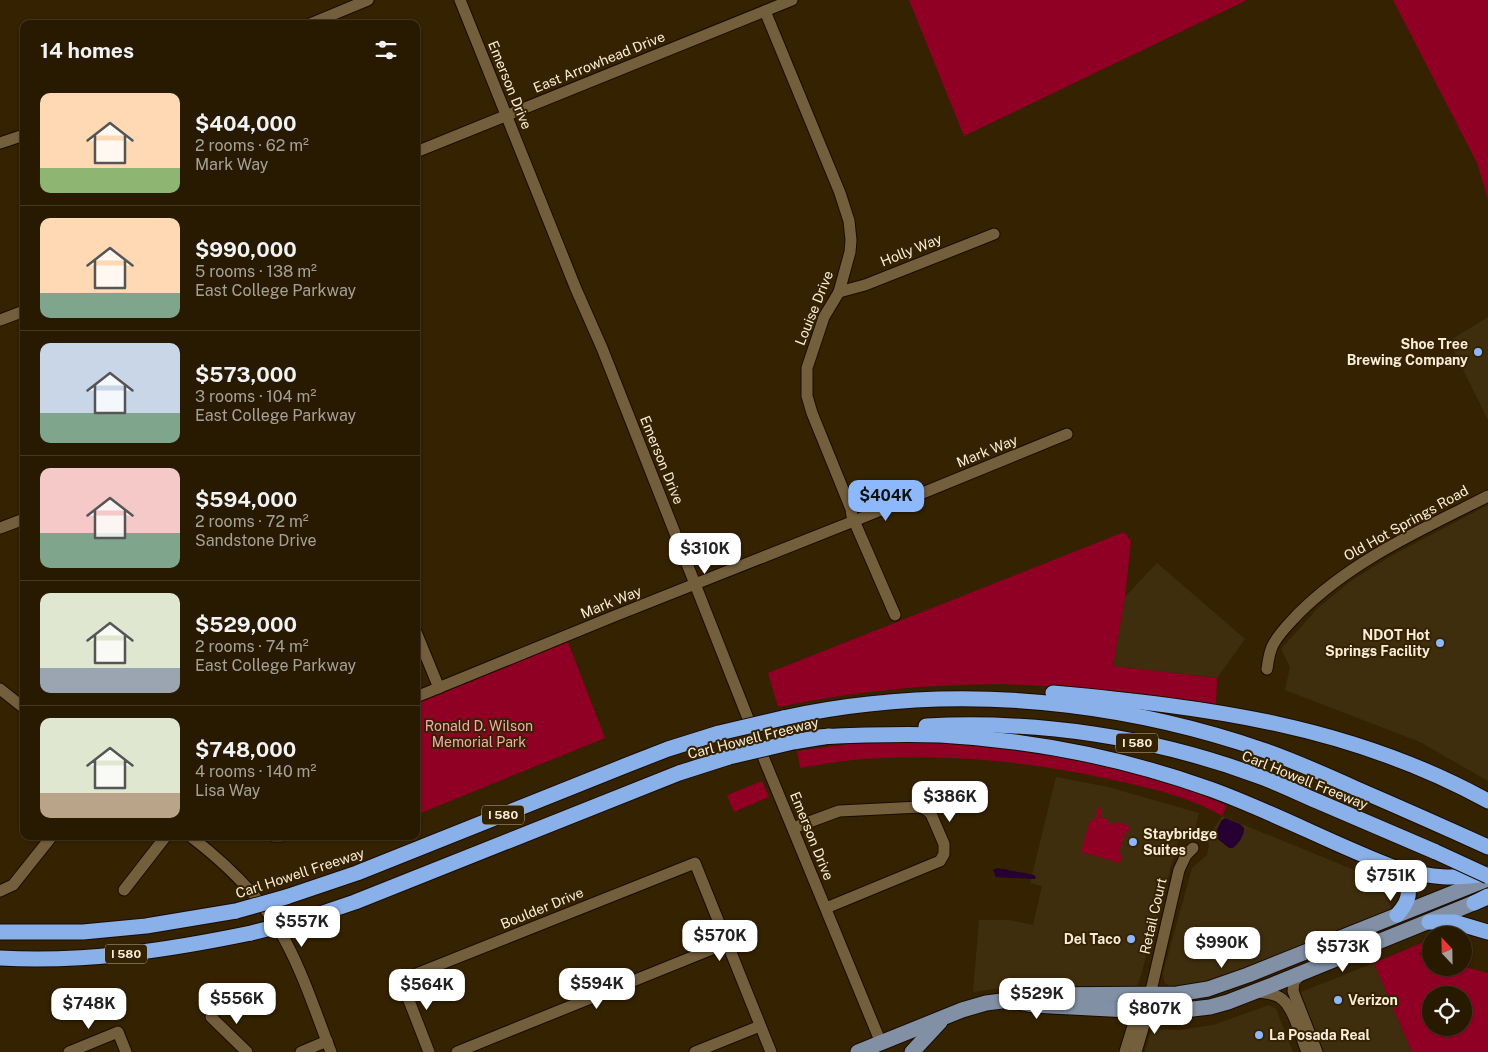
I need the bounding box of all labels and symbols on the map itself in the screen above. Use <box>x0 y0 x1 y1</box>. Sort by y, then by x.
street label: East Arrowhead Drive <box>531 28 667 96</box>
street label: Emerson Drive <box>485 38 535 132</box>
street label: Holly Way <box>878 230 945 270</box>
street label: Louise Drive <box>792 268 836 348</box>
place label: Shoe Tree Brewing Company <box>1347 336 1468 368</box>
marker: Shoe Tree Brewing Company <box>1472 346 1484 358</box>
street label: Emerson Drive <box>637 413 687 507</box>
street label: Mark Way <box>954 431 1020 470</box>
pin: $404K <box>851 480 921 522</box>
street label: Old Hot Springs Road <box>1341 482 1471 564</box>
pin: $310K <box>670 532 740 575</box>
street label: Mark Way <box>578 582 644 621</box>
place label: NDOT Hot Springs Facility <box>1325 627 1430 659</box>
marker: NDOT Hot Springs Facility <box>1434 637 1446 649</box>
street label: Carl Howell Freeway <box>686 714 821 762</box>
park label: Ronald D. Wilson Memorial Park <box>425 718 533 750</box>
road number: I 580 <box>1116 734 1158 752</box>
street label: Carl Howell Freeway <box>1240 747 1371 813</box>
pin: $386K <box>915 780 985 823</box>
street label: Emerson Drive <box>787 789 837 883</box>
road number: I 580 <box>482 806 524 824</box>
place label: Staybridge Suites <box>1143 826 1217 858</box>
marker: Staybridge Suites <box>1127 836 1139 848</box>
street label: Carl Howell Freeway <box>234 844 367 901</box>
pin: $751K <box>1356 860 1426 902</box>
street label: Retail Court <box>1136 876 1170 956</box>
street label: Boulder Drive <box>498 884 586 932</box>
pin: $557K <box>267 906 337 948</box>
pin: $570K <box>685 920 755 962</box>
pin: $990K <box>1187 926 1257 969</box>
north arrow <box>1422 926 1472 976</box>
pin: $573K <box>1308 930 1378 973</box>
place label: Del Taco <box>1064 931 1121 947</box>
marker: Del Taco <box>1125 933 1137 945</box>
road number: I 580 <box>105 944 147 964</box>
pin: $564K <box>392 968 462 1011</box>
pin: $594K <box>562 968 632 1010</box>
pin: $529K <box>1002 978 1072 1020</box>
pin: $556K <box>202 982 272 1025</box>
pin: $748K <box>54 988 124 1030</box>
pin: $807K <box>1120 992 1190 1035</box>
place label: Verizon <box>1348 992 1398 1008</box>
marker: Verizon <box>1332 994 1344 1006</box>
place label: La Posada Real <box>1269 1027 1370 1043</box>
marker: La Posada Real <box>1253 1029 1265 1041</box>

